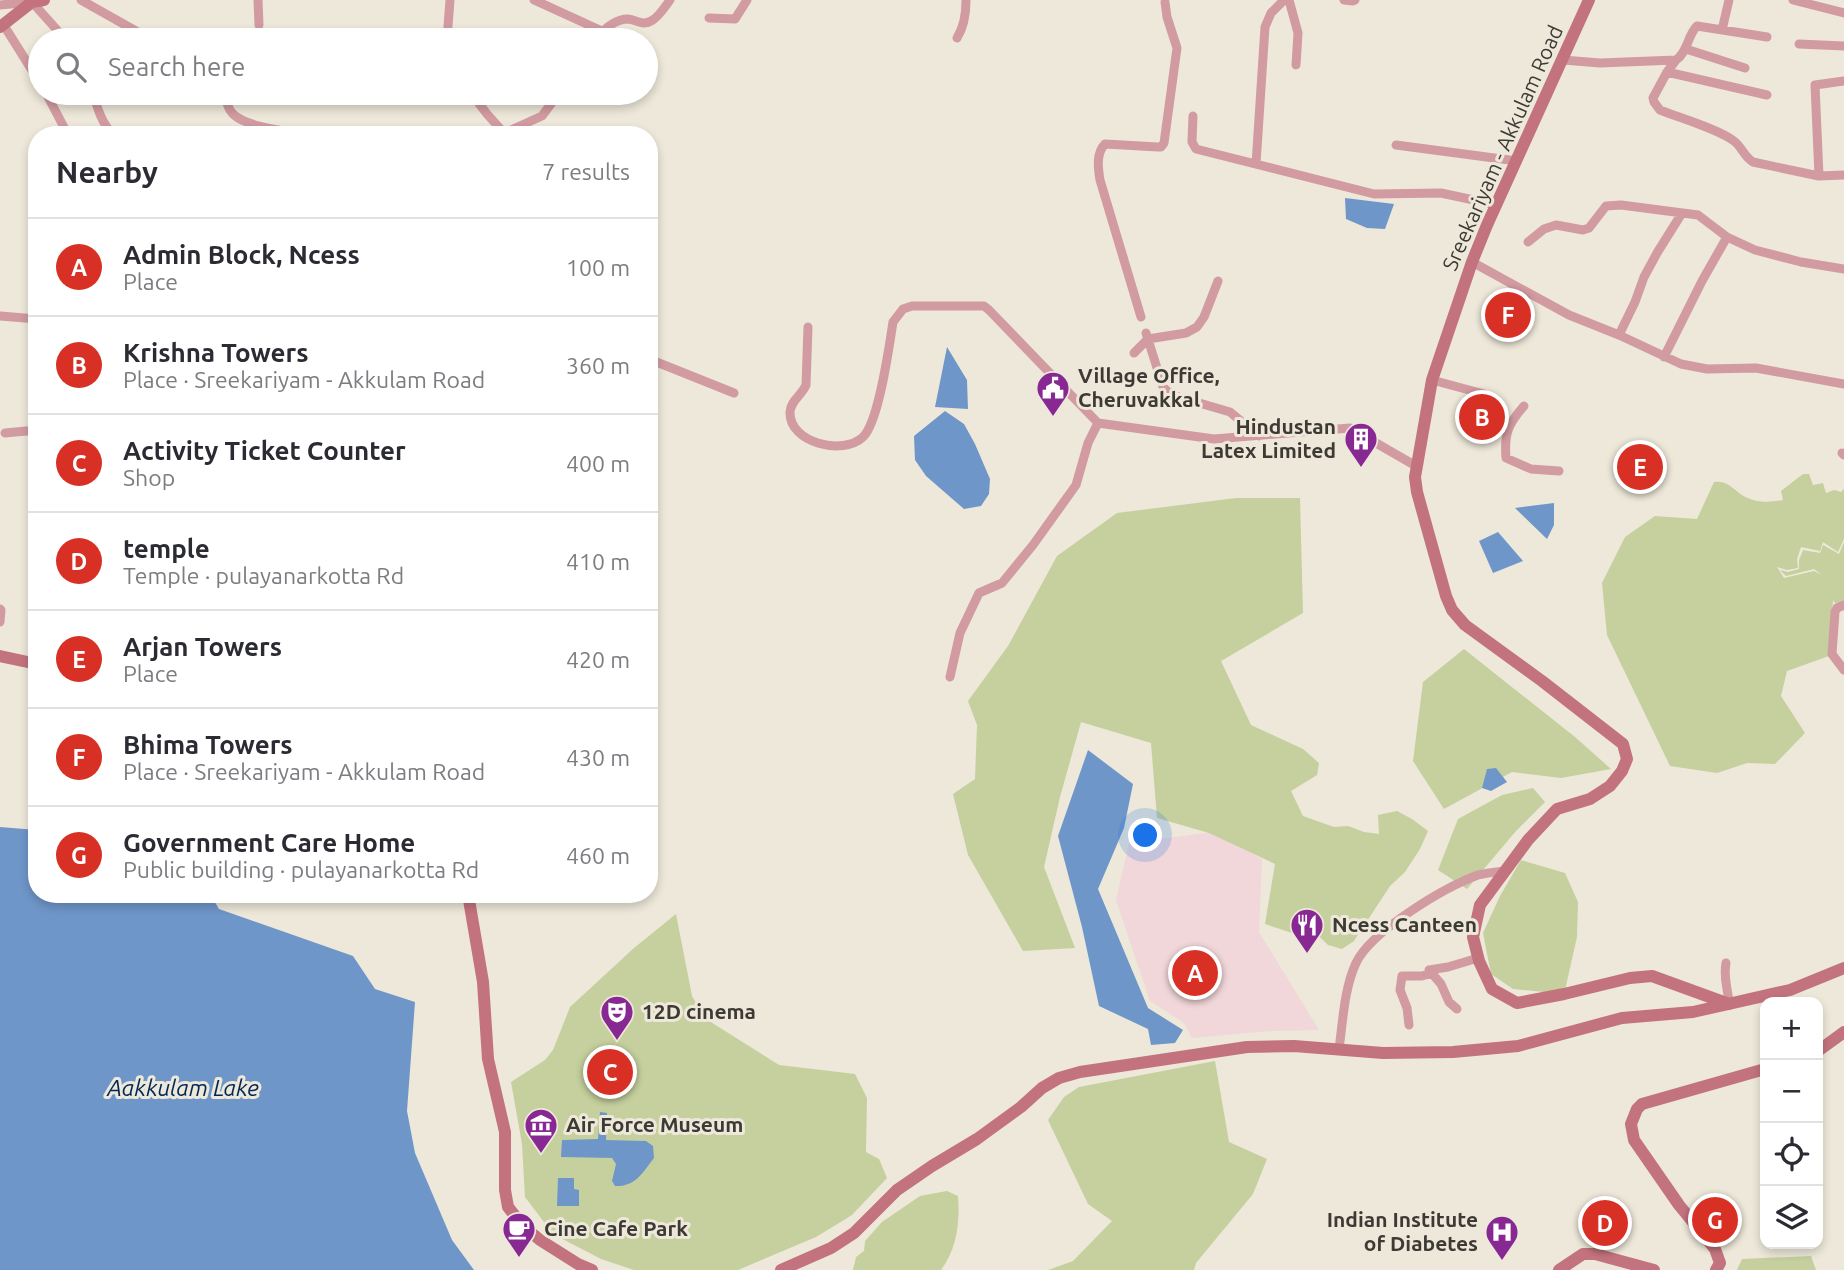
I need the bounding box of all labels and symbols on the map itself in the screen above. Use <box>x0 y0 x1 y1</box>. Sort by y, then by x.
street label: Sreekariyam - Akkulam Road <box>1437 21 1567 274</box>
pin: F <box>1485 289 1531 341</box>
place label: Village Office, Cheruvakkal <box>1078 363 1220 411</box>
public building icon: Village Office, Cheruvakkal <box>1034 369 1072 418</box>
pin: B <box>1459 391 1505 443</box>
place label: Hindustan Latex Limited <box>1201 414 1336 462</box>
building icon: Hindustan Latex Limited <box>1342 420 1380 469</box>
pin: E <box>1617 441 1663 493</box>
your location <box>1128 818 1162 852</box>
restaurant icon: Ncess Canteen <box>1288 906 1326 955</box>
place label: Ncess Canteen <box>1332 912 1477 936</box>
pin: A <box>1172 947 1218 999</box>
theatre icon: 12D cinema <box>598 993 636 1042</box>
place label: 12D cinema <box>642 999 756 1023</box>
pin: C <box>587 1046 633 1098</box>
water label: Aakkulam Lake <box>106 1075 259 1100</box>
museum icon: Air Force Museum <box>522 1106 560 1155</box>
place label: Air Force Museum <box>566 1112 743 1136</box>
pin: G <box>1692 1194 1738 1246</box>
pin: D <box>1582 1197 1628 1249</box>
place label: Indian Institute of Diabetes <box>1327 1207 1478 1255</box>
cafe icon: Cine Cafe Park <box>500 1210 538 1259</box>
hospital icon: Indian Institute of Diabetes <box>1483 1213 1521 1262</box>
place label: Cine Cafe Park <box>544 1216 688 1240</box>

